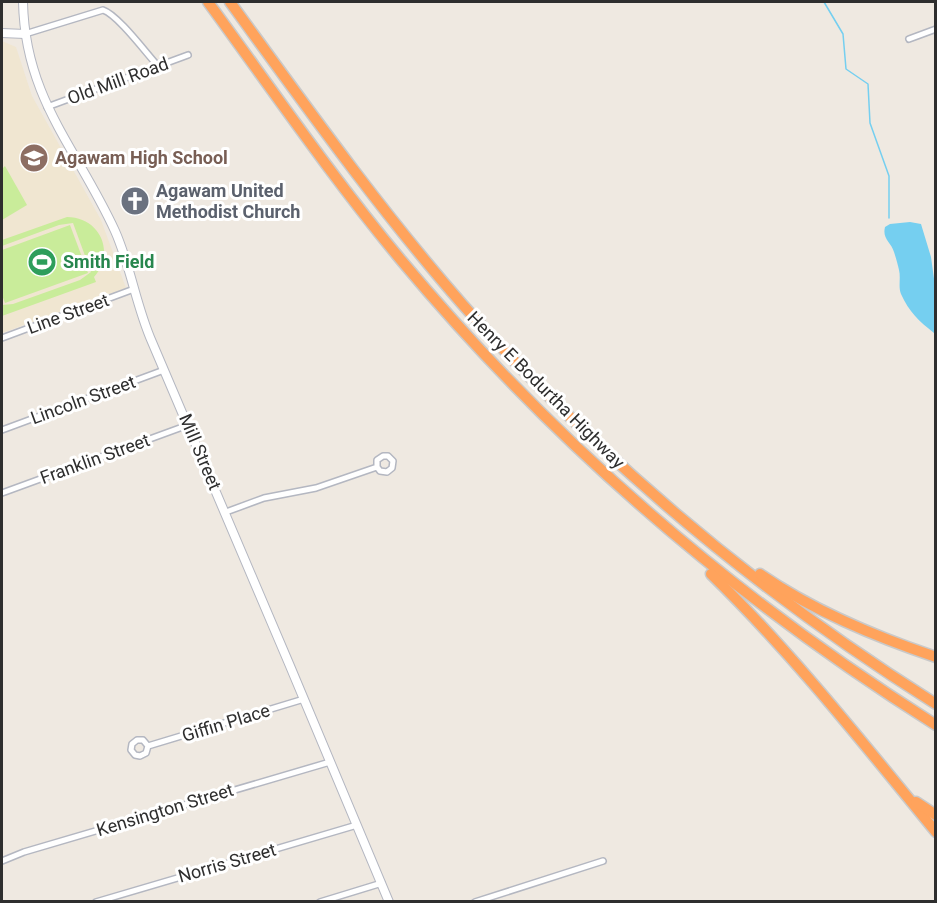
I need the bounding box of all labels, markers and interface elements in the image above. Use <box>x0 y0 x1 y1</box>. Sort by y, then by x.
street label: Old Mill Road <box>64 53 171 109</box>
school or university icon: Agawam High School <box>18 142 50 174</box>
place label: Agawam High School <box>55 147 228 168</box>
place label: Agawam United Methodist Church <box>156 180 300 222</box>
church icon: Agawam United Methodist Church <box>119 185 151 217</box>
sports icon: Smith Field <box>26 246 58 278</box>
place label: Smith Field <box>63 251 154 272</box>
street label: Line Street <box>24 289 112 338</box>
street label: Henry E Bodurtha Highway <box>463 307 630 473</box>
street label: Lincoln Street <box>28 371 138 428</box>
street label: Mill Street <box>175 411 226 493</box>
street label: Franklin Street <box>37 429 153 488</box>
street label: Giffin Place <box>179 699 272 746</box>
street label: Kensington Street <box>94 779 236 840</box>
street label: Norris Street <box>175 838 278 887</box>

